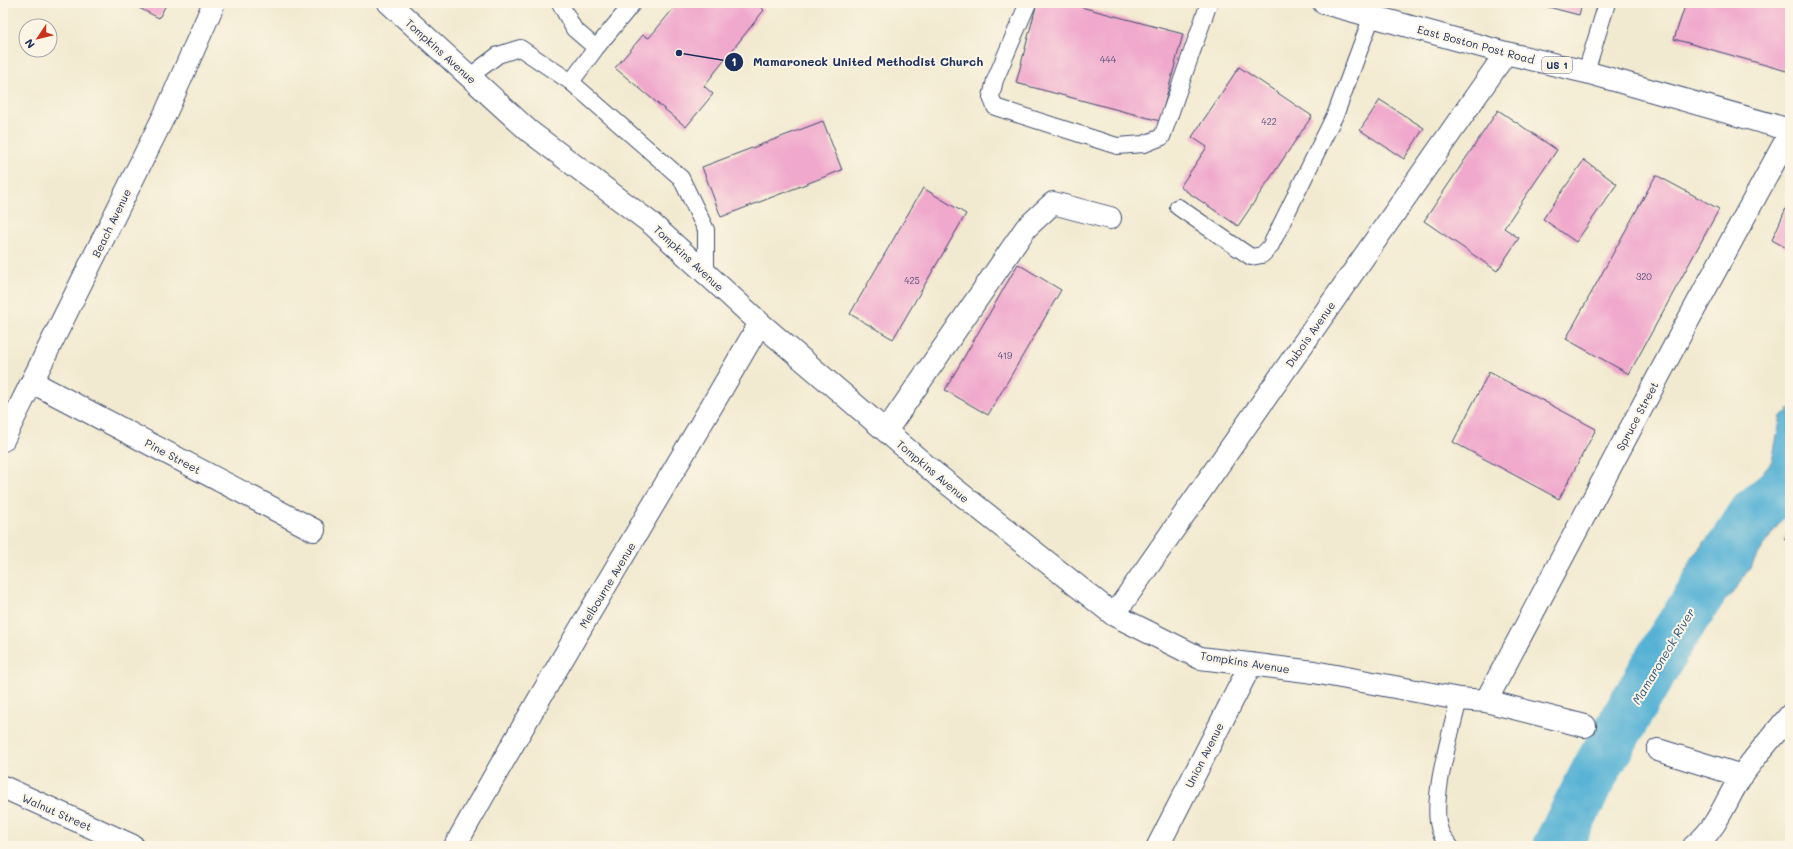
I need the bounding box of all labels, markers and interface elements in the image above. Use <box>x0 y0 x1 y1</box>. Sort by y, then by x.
street label: Tompkins Avenue <box>402 15 480 87</box>
north arrow <box>18 18 58 58</box>
street label: East Boston Post Road <box>1416 21 1536 67</box>
text: N <box>21 36 38 52</box>
callout: Mamaroneck United Methodist Church <box>724 50 991 74</box>
text: 1 <box>731 53 737 69</box>
text: Mamaroneck United Methodist Church <box>753 53 983 69</box>
house number: 444 <box>1100 54 1117 65</box>
road number: US 1 <box>1542 57 1572 73</box>
house number: 422 <box>1261 116 1277 127</box>
street label: Beach Avenue <box>88 186 134 260</box>
street label: Tompkins Avenue <box>651 222 727 294</box>
house number: 320 <box>1636 271 1652 282</box>
house number: 425 <box>904 275 920 286</box>
street label: Dubois Avenue <box>1282 298 1338 370</box>
house number: 419 <box>998 350 1013 361</box>
street label: Spruce Street <box>1612 379 1662 453</box>
street label: Pine Street <box>142 435 204 477</box>
street label: Tompkins Avenue <box>894 436 973 506</box>
street label: Melbourne Avenue <box>575 539 639 631</box>
water label: Mamaroneck River <box>1628 605 1698 707</box>
street label: Tompkins Avenue <box>1199 648 1291 677</box>
street label: Union Avenue <box>1181 720 1227 790</box>
street label: Walnut Street <box>20 790 94 834</box>

